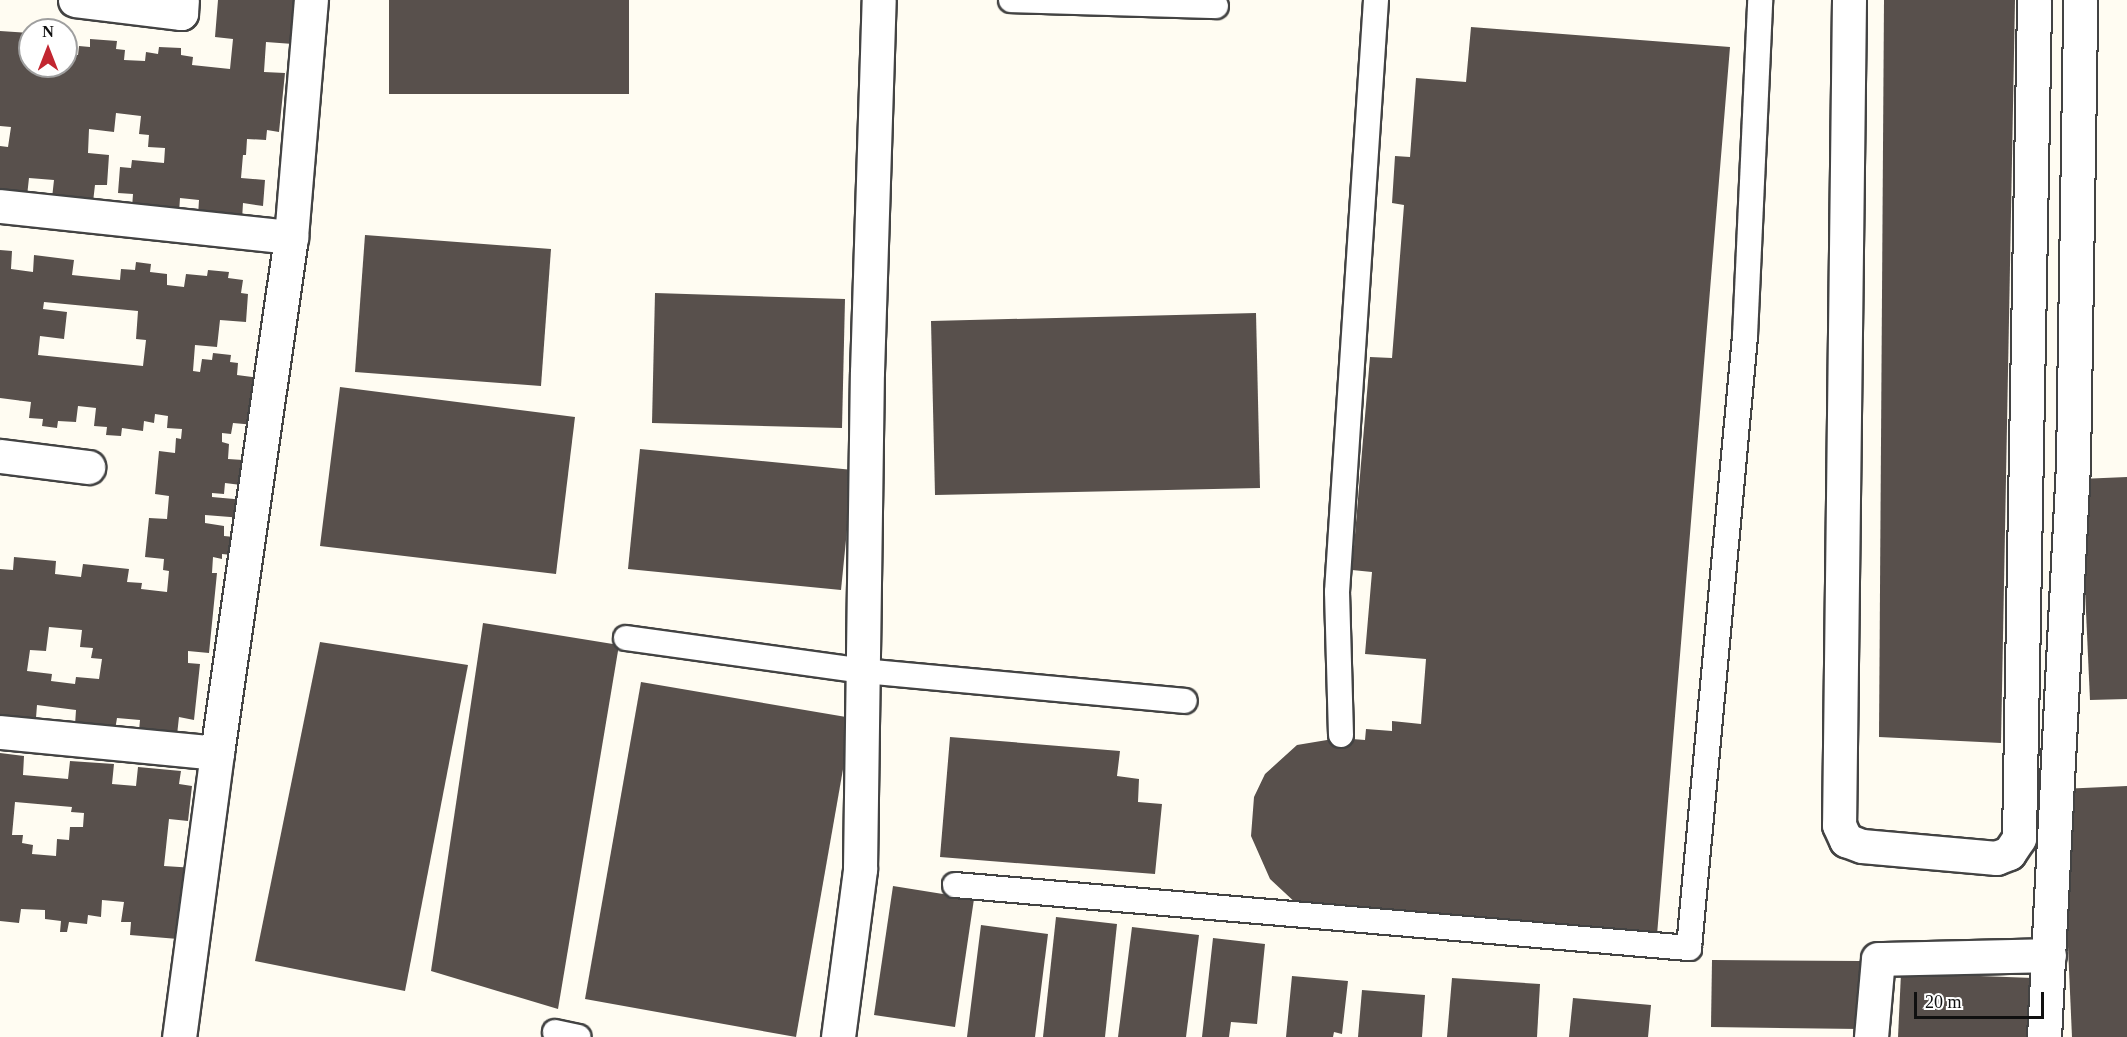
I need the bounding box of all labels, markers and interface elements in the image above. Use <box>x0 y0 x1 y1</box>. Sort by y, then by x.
north arrow <box>18 18 78 78</box>
text: N <box>42 23 54 40</box>
scale bar <box>1917 980 2048 1018</box>
text: 20 m <box>1925 992 1962 1012</box>

